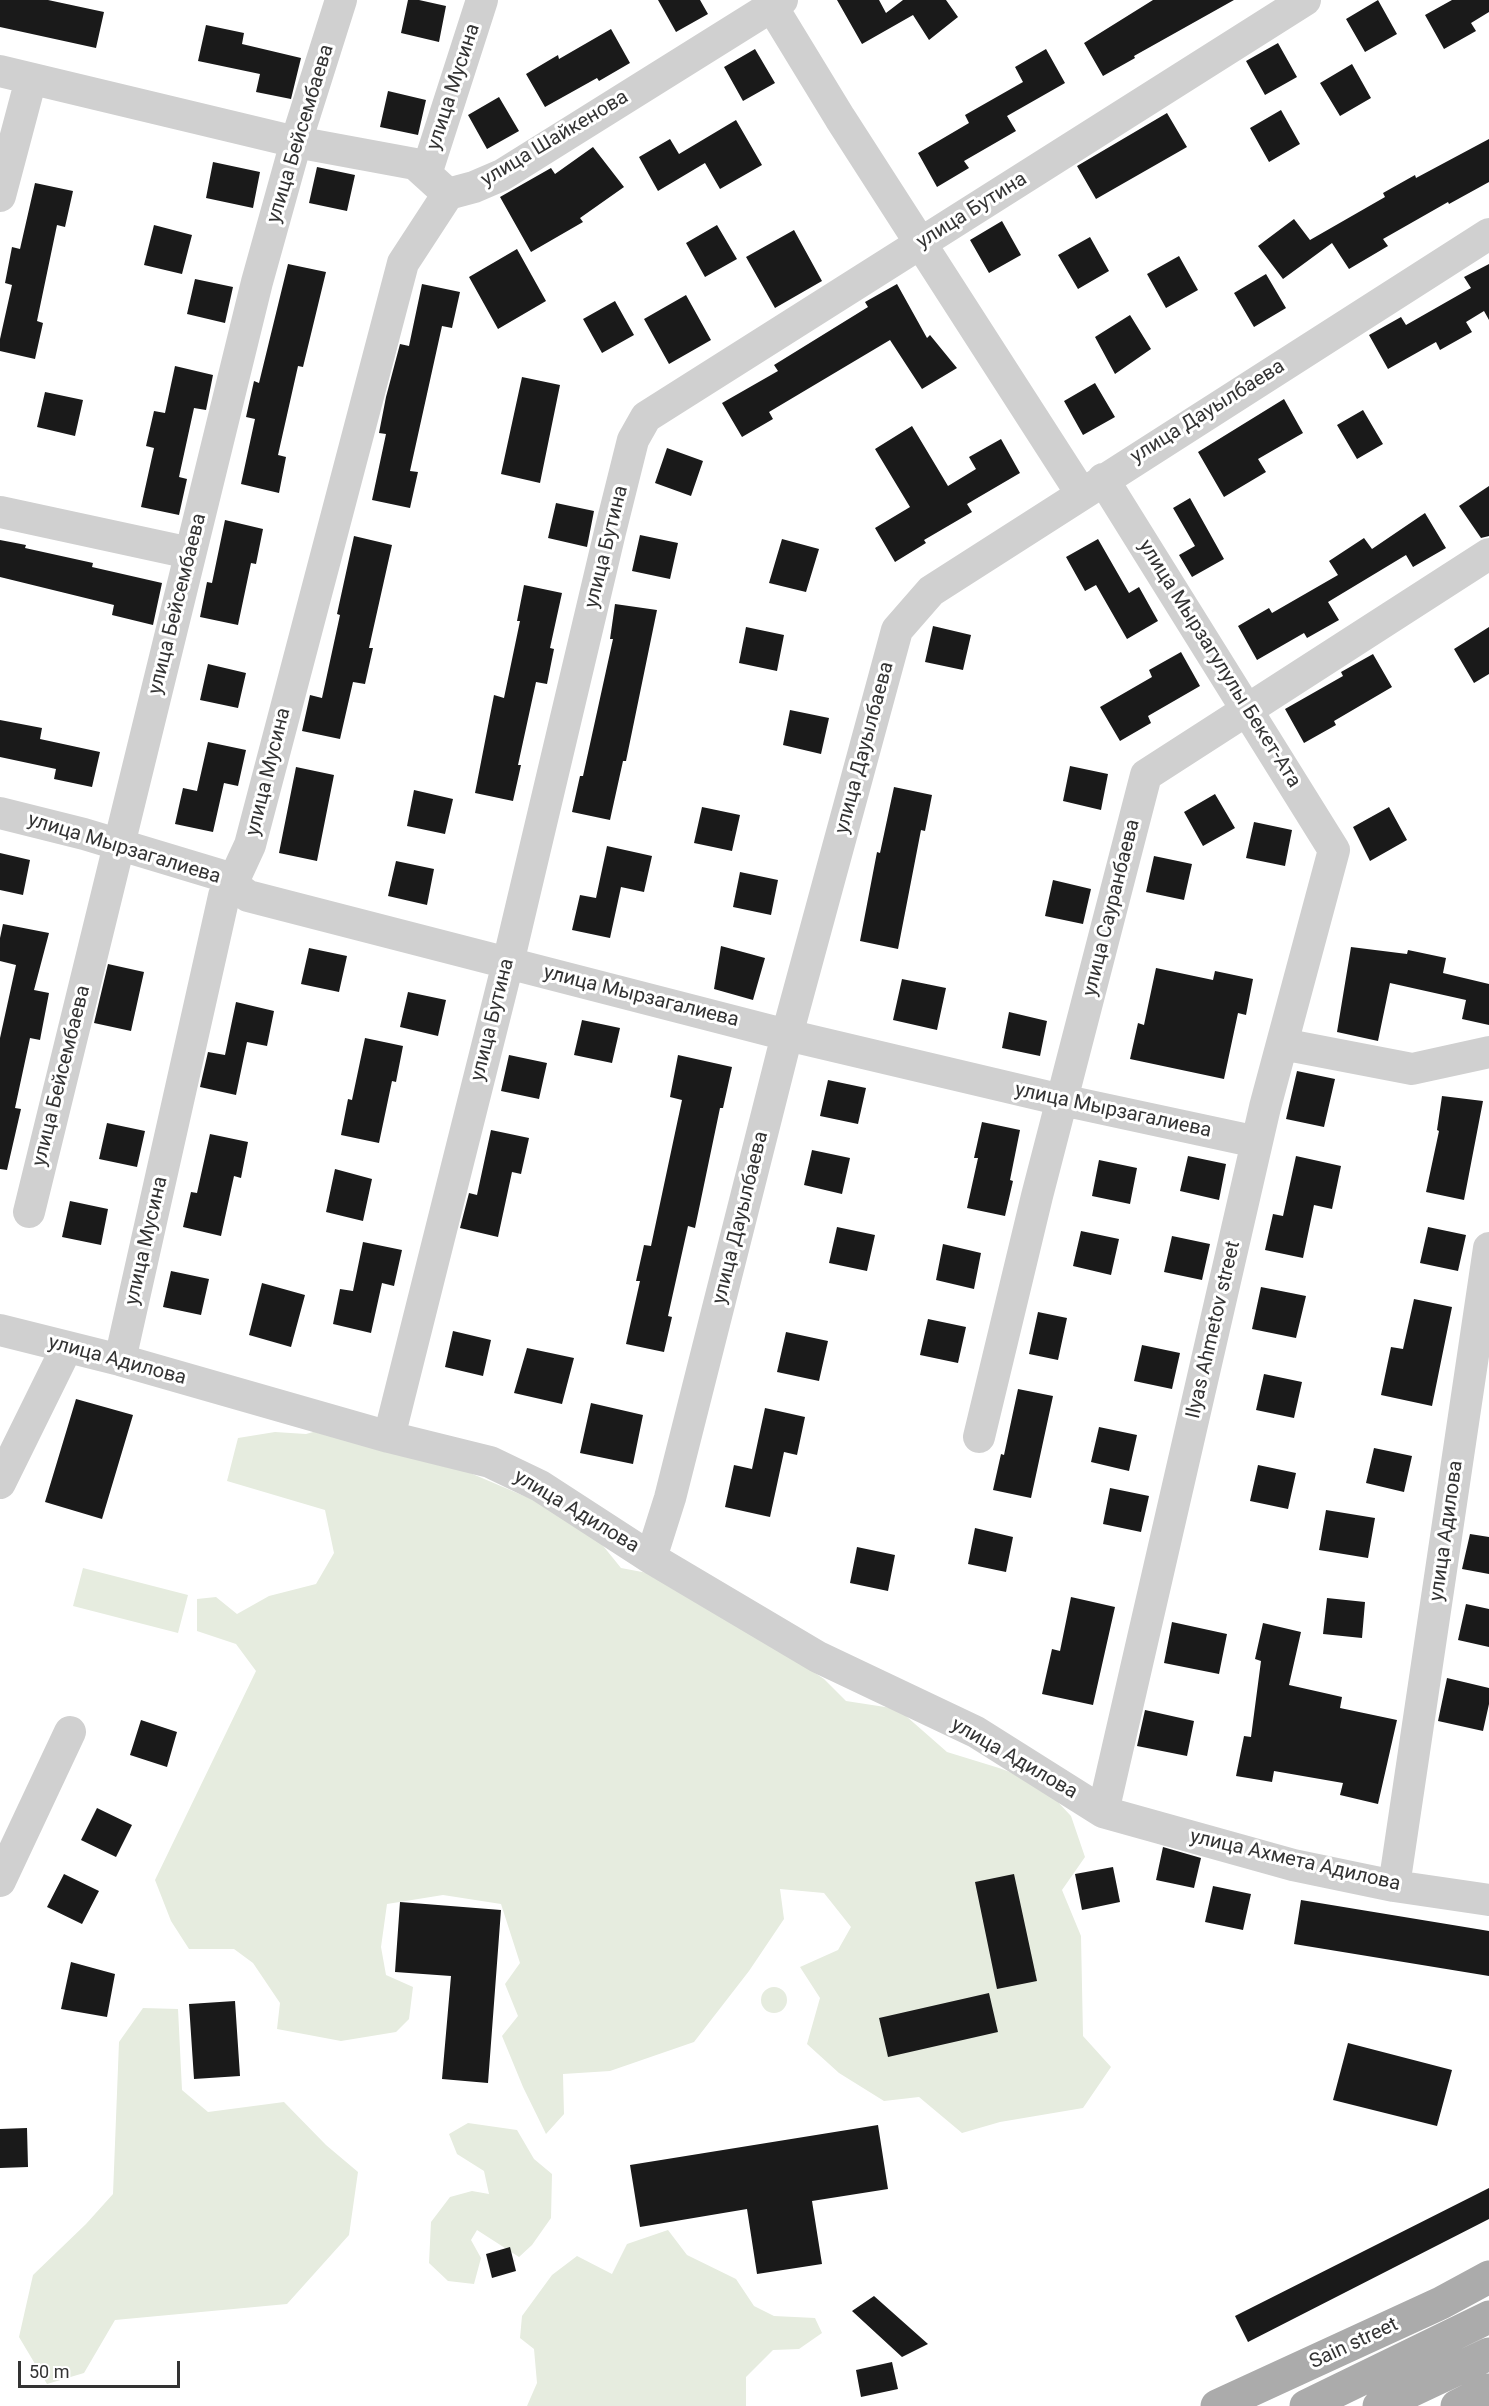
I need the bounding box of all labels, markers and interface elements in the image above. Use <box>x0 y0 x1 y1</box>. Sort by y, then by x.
street label: улица Мусина <box>422 21 486 153</box>
street label: улица Бейсембаева <box>262 42 340 226</box>
street label: улица Шайкенова <box>477 86 633 192</box>
street label: улица Бутина <box>912 168 1032 254</box>
street label: улица Дауылбаева <box>1127 355 1289 469</box>
street label: улица Бутина <box>580 483 634 611</box>
street label: улица Бейсембаева <box>144 511 212 697</box>
street label: улица Мырзагулулы Бекет-Ата <box>1133 536 1305 792</box>
street label: улица Дауылбаева <box>830 659 900 837</box>
street label: улица Мусина <box>242 706 296 838</box>
street label: улица Мырзагалиева <box>25 808 223 890</box>
street label: улица Сауранбаева <box>1078 817 1146 999</box>
street label: улица Бутина <box>466 956 520 1084</box>
street label: улица Мырзагалиева <box>541 961 741 1033</box>
street label: улица Бейсембаева <box>28 983 96 1169</box>
street label: улица Мырзагалиева <box>1012 1078 1214 1144</box>
street label: улица Дауылбаева <box>708 1129 774 1307</box>
street label: улица Мусина <box>121 1174 173 1308</box>
street label: Ilyas Ahmetov street <box>1182 1239 1246 1421</box>
street label: улица Адилова <box>45 1331 189 1391</box>
street label: улица Адилова <box>1425 1459 1469 1603</box>
street label: улица Адилова <box>509 1465 643 1559</box>
street label: улица Адилова <box>947 1713 1081 1805</box>
street label: улица Ахмета Адилова <box>1187 1825 1403 1897</box>
street label: Sain street <box>1306 2313 1402 2375</box>
scale bar <box>21 2349 183 2387</box>
text: 50 m <box>29 2361 69 2382</box>

